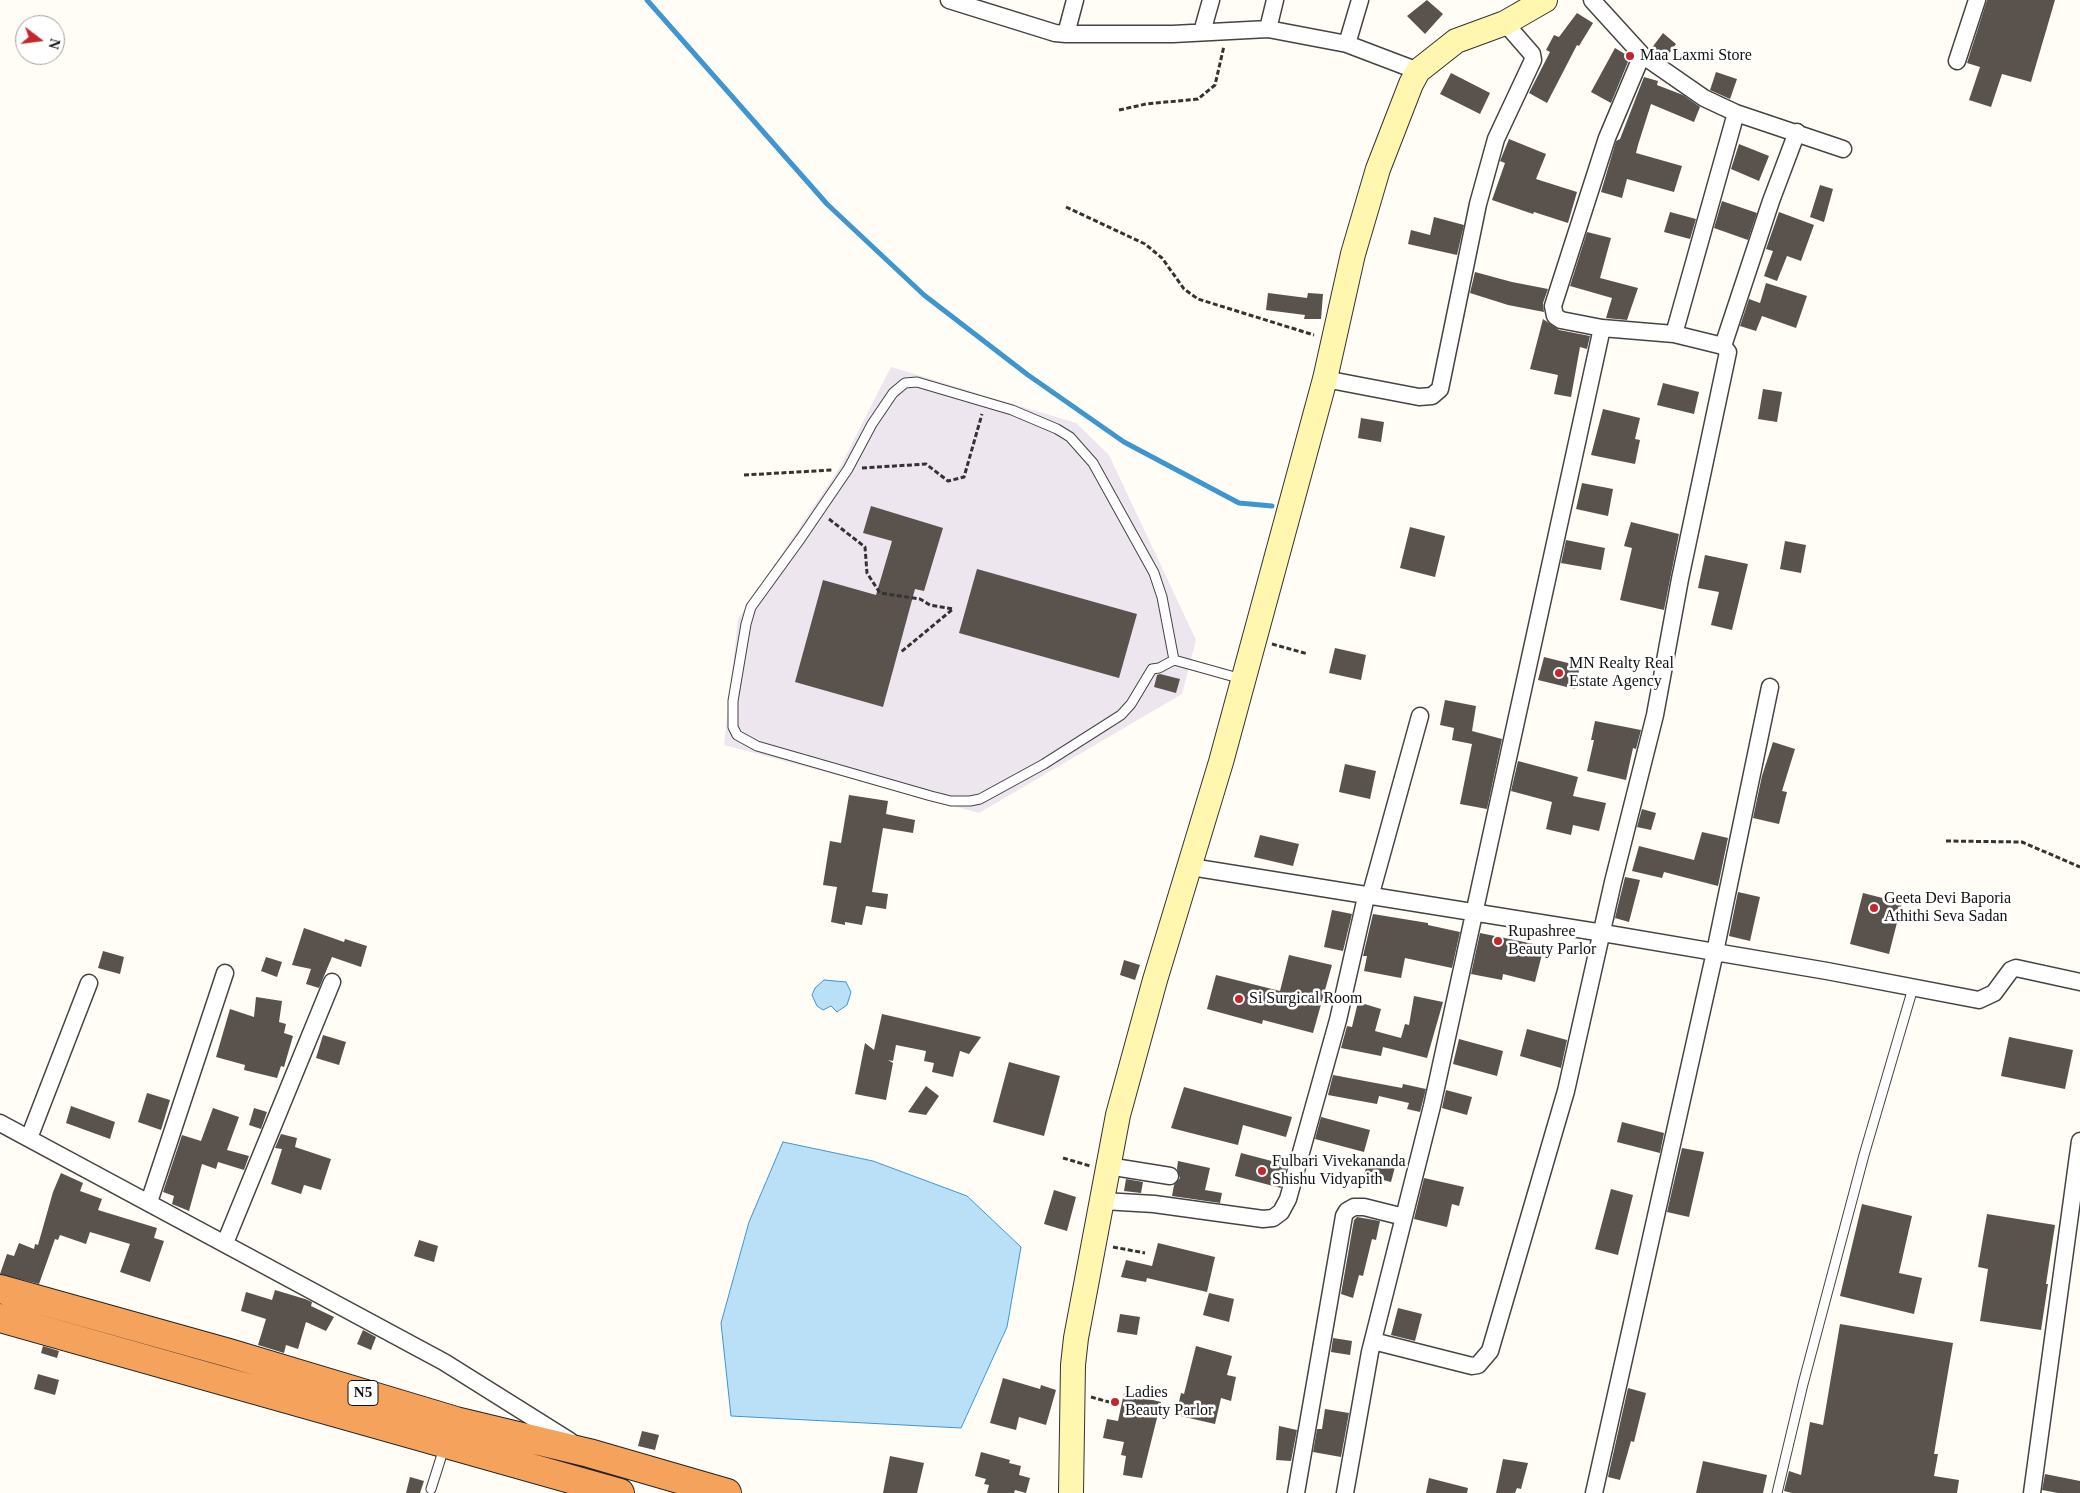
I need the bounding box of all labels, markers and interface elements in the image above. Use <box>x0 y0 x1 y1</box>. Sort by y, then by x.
north arrow <box>15 15 65 65</box>
text: N <box>45 37 63 51</box>
place label: Maa Laxmi Store <box>1640 46 1752 66</box>
marker: Maa Laxmi Store <box>1624 50 1636 62</box>
place label: MN Realty Real Estate Agency <box>1569 654 1674 692</box>
marker: MN Realty Real Estate Agency <box>1553 667 1565 679</box>
place label: Geeta Devi Baporia Athithi Seva Sadan <box>1884 889 2011 927</box>
marker: Geeta Devi Baporia Athithi Seva Sadan <box>1868 902 1880 914</box>
place label: Rupashree Beauty Parlor <box>1508 922 1596 960</box>
marker: Rupashree Beauty Parlor <box>1492 935 1504 947</box>
place label: Si Surgical Room <box>1249 989 1362 1009</box>
marker: Si Surgical Room <box>1233 993 1245 1005</box>
place label: Fulbari Vivekananda Shishu Vidyapith <box>1272 1152 1406 1190</box>
marker: Fulbari Vivekananda Shishu Vidyapith <box>1256 1165 1268 1177</box>
road number: N5 <box>348 1380 378 1406</box>
place label: Ladies Beauty Parlor <box>1125 1383 1213 1421</box>
marker: Ladies Beauty Parlor <box>1109 1396 1121 1408</box>

